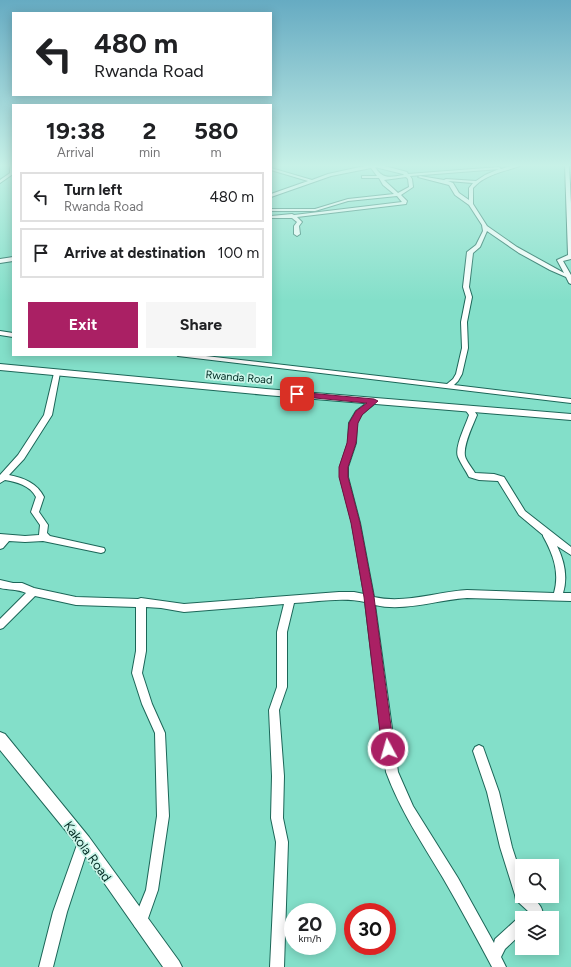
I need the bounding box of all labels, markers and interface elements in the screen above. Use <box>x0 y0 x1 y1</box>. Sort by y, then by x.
text: 480 m <box>94 26 178 60</box>
icon: left <box>28 28 80 80</box>
text: Rwanda Road <box>94 60 204 82</box>
text: 19:38 <box>46 116 105 145</box>
text: 2 <box>143 116 157 145</box>
text: 580 <box>194 116 238 145</box>
text: Arrival <box>57 145 94 160</box>
text: min <box>139 145 160 160</box>
text: m <box>211 145 222 160</box>
text: Turn left <box>64 181 122 199</box>
icon: left <box>30 186 52 208</box>
text: 480 m <box>209 188 254 206</box>
text: Rwanda Road <box>64 199 143 214</box>
icon: arrive <box>30 242 52 264</box>
text: Arrive at destination <box>64 244 205 262</box>
text: 100 m <box>217 244 259 262</box>
button: Exit <box>28 302 138 348</box>
button: Share <box>146 302 256 348</box>
street label: Rwanda Road <box>205 368 273 387</box>
pin <box>280 377 314 411</box>
icon: arrive <box>286 383 308 405</box>
position arrow <box>367 728 409 770</box>
street label: Kakola Road <box>61 818 114 884</box>
map controls <box>515 859 559 955</box>
button: search <box>515 859 559 903</box>
speed limit sign: 30 <box>344 903 396 955</box>
button: layers <box>515 911 559 955</box>
text: 20 <box>298 912 322 936</box>
text: km/h <box>299 932 321 945</box>

